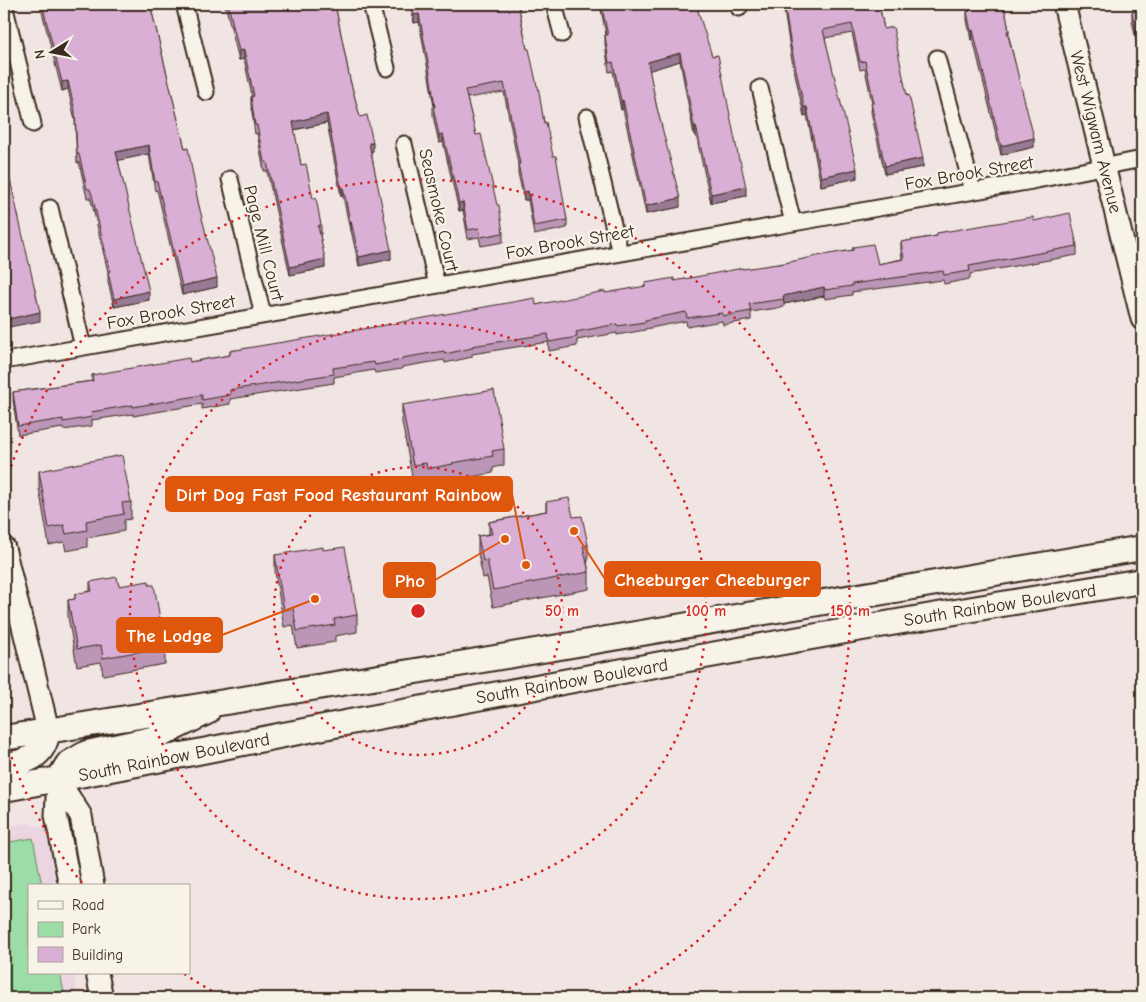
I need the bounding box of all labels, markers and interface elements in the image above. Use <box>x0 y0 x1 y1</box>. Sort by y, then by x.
north arrow <box>28 28 78 78</box>
text: N <box>31 48 49 60</box>
street label: West Wigwam Avenue <box>1065 49 1126 216</box>
street label: Seasmoke Court <box>414 147 463 274</box>
street label: Fox Brook Street <box>903 152 1036 195</box>
street label: Page Mill Court <box>239 183 288 304</box>
street label: Fox Brook Street <box>504 221 637 264</box>
street label: Fox Brook Street <box>105 291 238 334</box>
callout: Dirt Dog Fast Food Restaurant Rainbow <box>166 477 512 511</box>
text: Dirt Dog Fast Food Restaurant Rainbow <box>176 484 502 506</box>
callout: Cheeburger Cheeburger <box>605 562 820 596</box>
callout: Pho <box>384 563 435 597</box>
text: Cheeburger Cheeburger <box>614 569 810 591</box>
text: Pho <box>395 570 425 592</box>
street label: South Rainbow Boulevard <box>902 580 1098 631</box>
centre of rings <box>409 602 427 620</box>
text: 50 m <box>545 602 579 620</box>
text: 100 m <box>686 602 726 620</box>
text: 150 m <box>830 602 870 620</box>
callout: The Lodge <box>117 618 222 652</box>
text: The Lodge <box>126 625 212 647</box>
street label: South Rainbow Boulevard <box>474 654 670 709</box>
street label: South Rainbow Boulevard <box>77 729 272 786</box>
legend <box>28 884 190 974</box>
text: Road <box>72 896 104 914</box>
text: Park <box>72 920 101 938</box>
text: Building <box>72 946 123 964</box>

